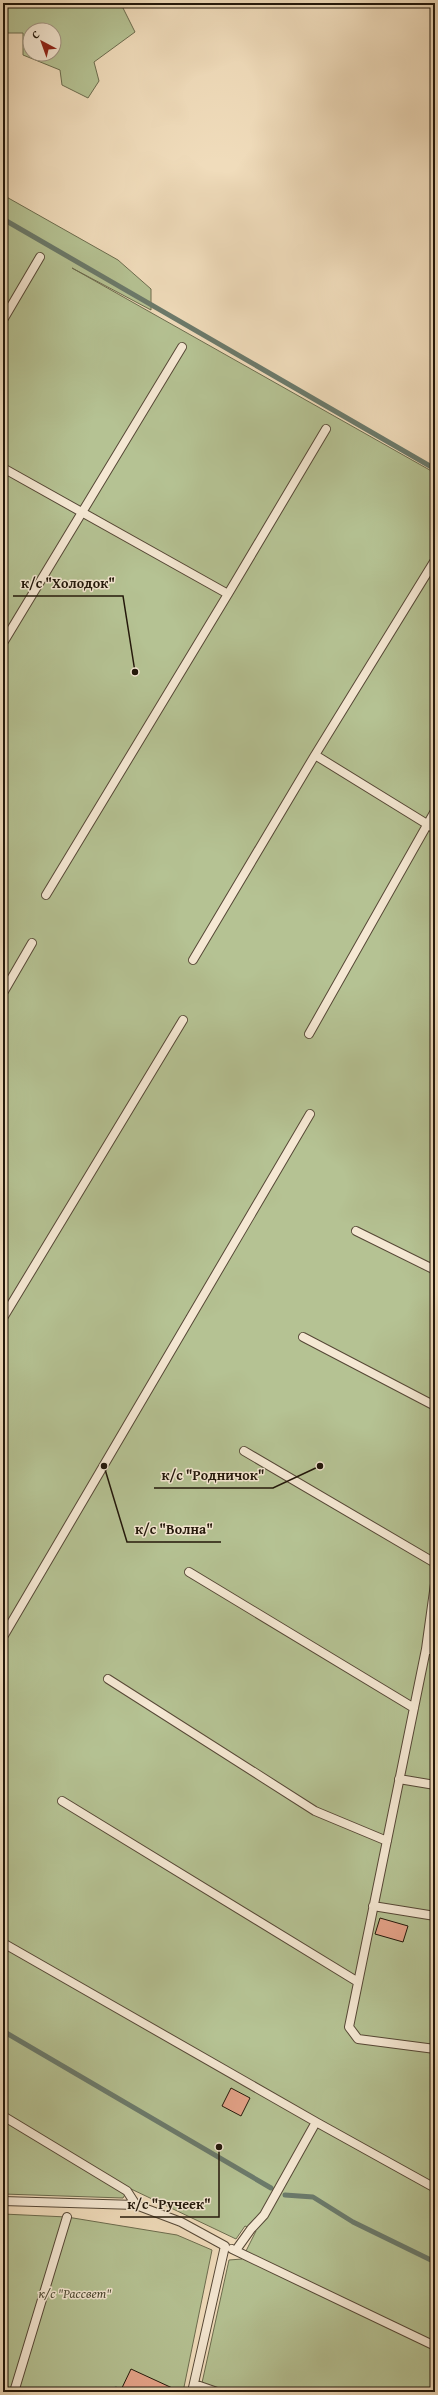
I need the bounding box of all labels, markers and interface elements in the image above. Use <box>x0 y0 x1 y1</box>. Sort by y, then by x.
north arrow <box>22 22 62 62</box>
text: С <box>28 26 43 43</box>
callout: к/с "Холодок" <box>13 570 123 596</box>
text: к/с "Холодок" <box>21 573 115 593</box>
callout: к/с "Родничок" <box>154 1462 273 1488</box>
text: к/с "Родничок" <box>161 1465 265 1485</box>
callout: к/с "Волна" <box>127 1516 221 1542</box>
text: к/с "Волна" <box>135 1519 213 1539</box>
callout: к/с "Ручеек" <box>120 2191 219 2217</box>
text: к/с "Ручеек" <box>127 2194 211 2214</box>
park label: к/с "Рассвет" <box>38 2284 112 2303</box>

